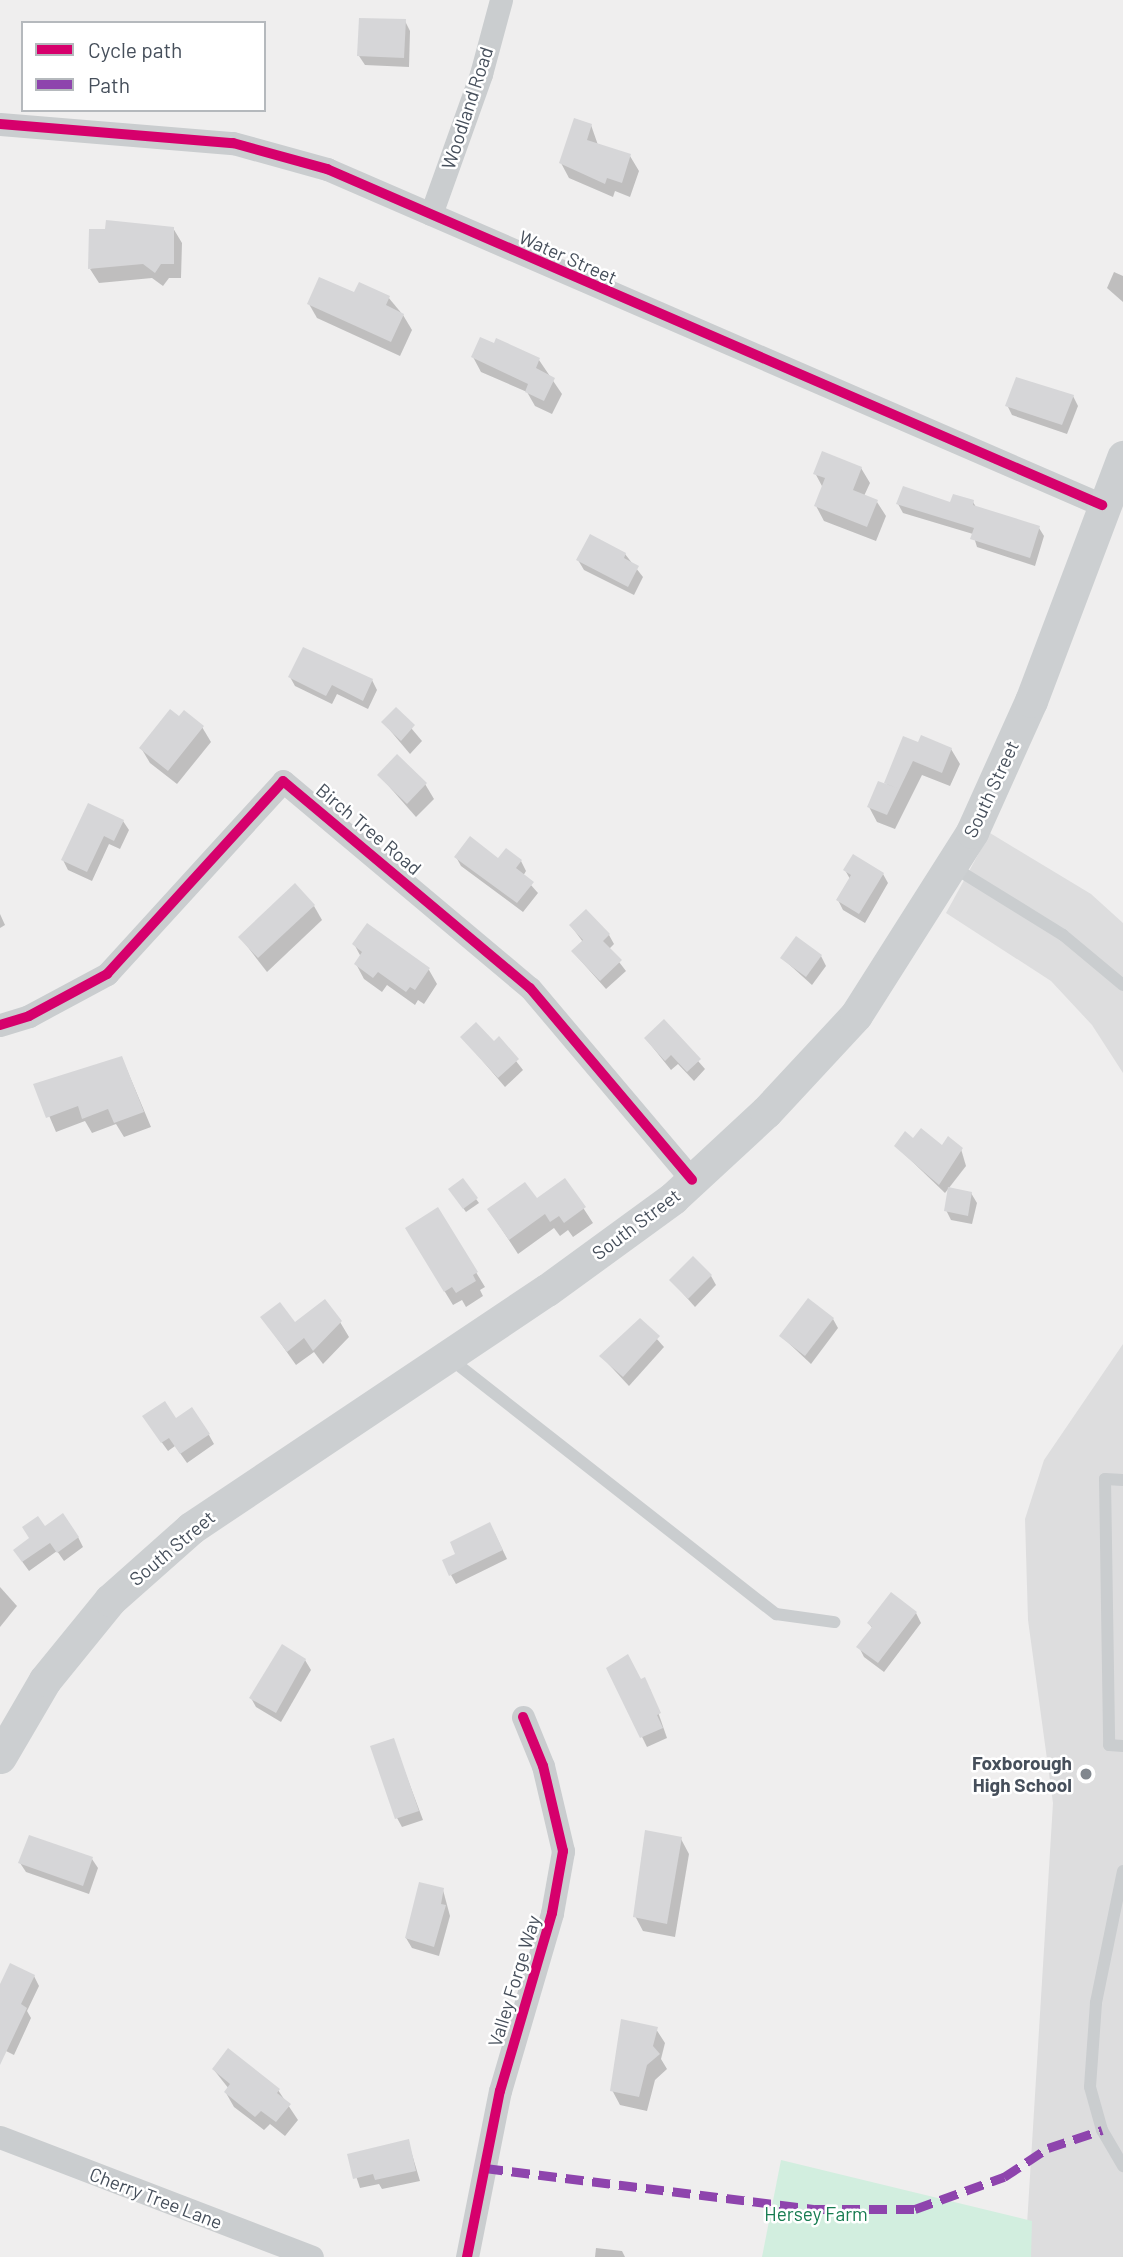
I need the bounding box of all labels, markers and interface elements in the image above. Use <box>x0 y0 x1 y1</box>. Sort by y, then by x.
legend <box>21 21 266 112</box>
text: Cycle path <box>88 37 182 62</box>
street label: Woodland Road <box>437 44 497 172</box>
text: Path <box>88 72 130 97</box>
street label: Water Street <box>516 225 620 289</box>
street label: South Street <box>959 737 1023 841</box>
street label: Birch Tree Road <box>312 778 426 880</box>
street label: South Street <box>587 1183 685 1265</box>
street label: South Street <box>125 1506 219 1590</box>
place label: Foxborough High School <box>972 1752 1072 1796</box>
marker: Foxborough High School <box>1078 1766 1094 1782</box>
street label: Valley Forge Way <box>483 1912 545 2050</box>
street label: Cherry Tree Lane <box>87 2162 225 2234</box>
park label: Hersey Farm <box>764 2203 868 2225</box>

